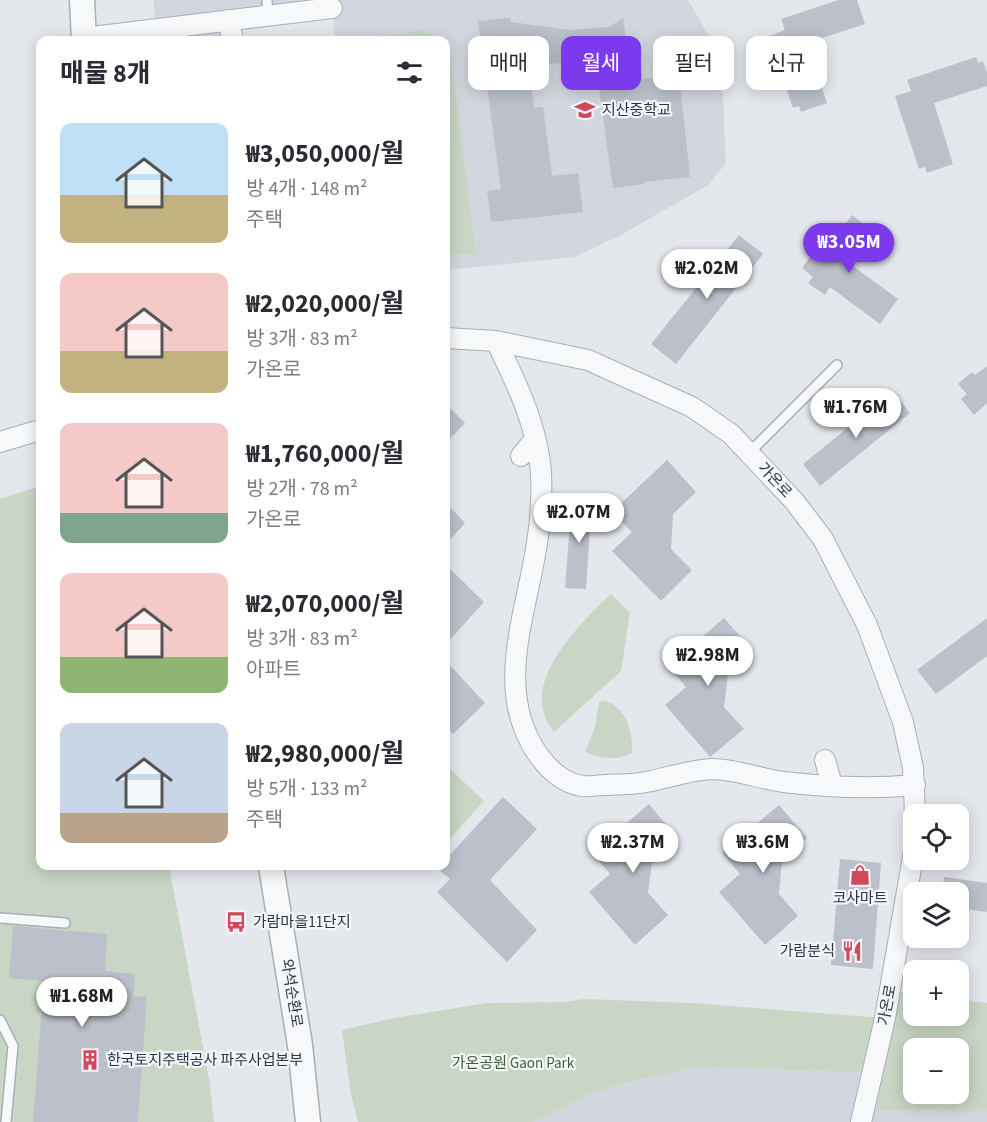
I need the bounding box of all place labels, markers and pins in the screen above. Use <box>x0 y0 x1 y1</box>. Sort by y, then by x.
school or university icon: 지산중학교 <box>573 98 597 122</box>
place label: 지산중학교 <box>602 100 671 121</box>
pin: ₩3.05M <box>800 223 898 274</box>
pin: ₩2.02M <box>658 249 756 300</box>
pin: ₩1.76M <box>807 388 905 439</box>
pin: ₩2.07M <box>530 493 628 544</box>
pin: ₩2.98M <box>659 636 757 687</box>
pin: ₩2.37M <box>584 823 682 874</box>
pin: ₩3.6M <box>721 823 805 874</box>
shop icon: 코사마트 <box>848 863 872 887</box>
place label: 코사마트 <box>832 888 888 909</box>
bus stop icon: 가람마을11단지 <box>224 910 248 934</box>
place label: 가람마을11단지 <box>253 912 351 933</box>
restaurant icon: 가람분식 <box>840 939 864 963</box>
place label: 가람분식 <box>780 941 835 962</box>
pin: ₩1.68M <box>33 977 131 1028</box>
building icon: 한국토지주택공사 파주사업본부 <box>78 1048 102 1072</box>
place label: 한국토지주택공사 파주사업본부 <box>107 1050 303 1071</box>

